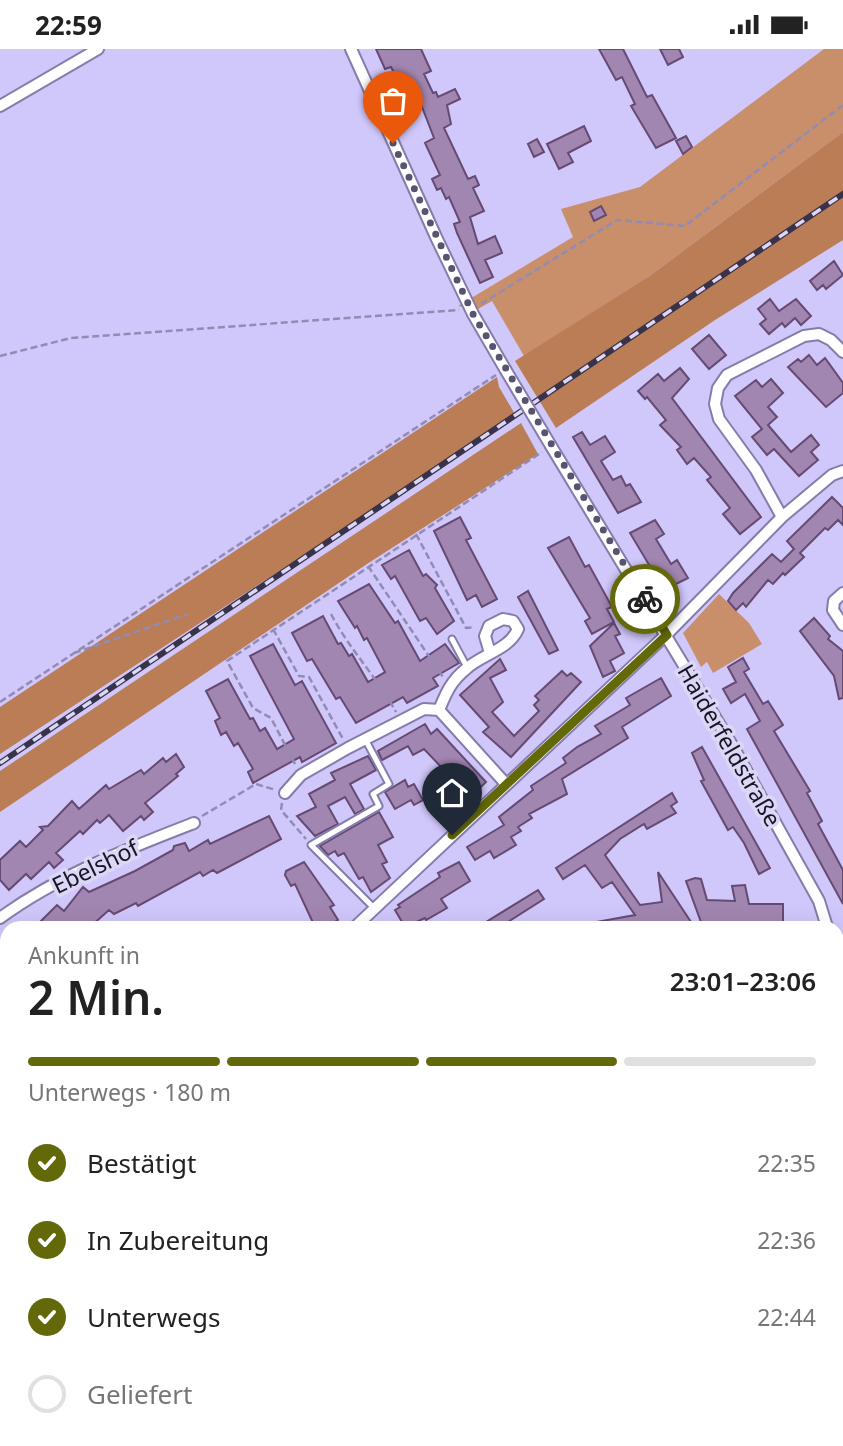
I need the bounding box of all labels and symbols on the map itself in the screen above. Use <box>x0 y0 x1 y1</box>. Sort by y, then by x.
pin <box>363 71 423 143</box>
courier <box>610 564 680 634</box>
street label: Haiderfeldstraße <box>671 658 789 832</box>
pin <box>422 763 482 835</box>
street label: Ebelshof <box>46 831 145 901</box>

